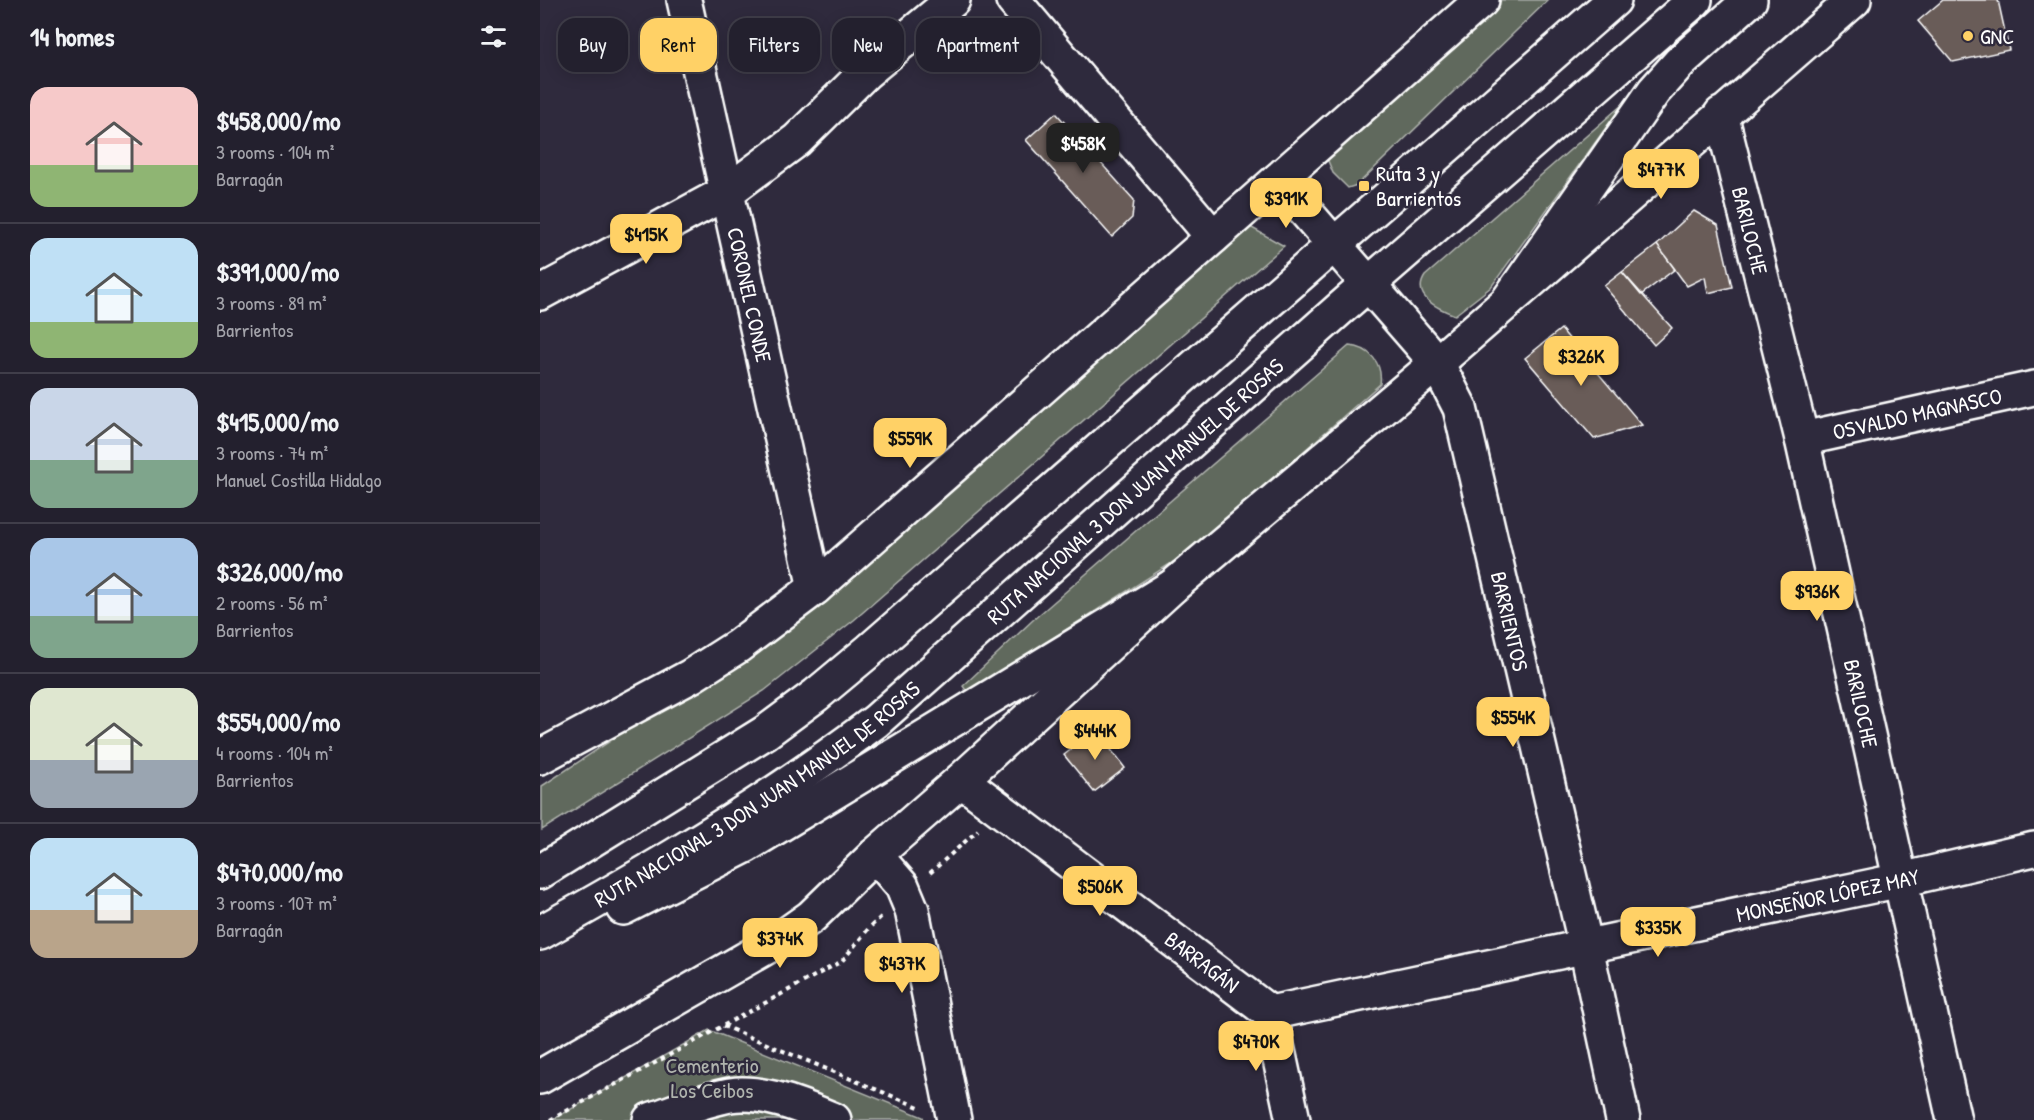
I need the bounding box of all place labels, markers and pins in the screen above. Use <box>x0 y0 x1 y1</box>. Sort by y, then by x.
place label: GNC <box>1980 21 2014 51</box>
marker: GNC <box>1961 29 1975 43</box>
pin: $458K <box>1041 123 1125 174</box>
pin: $477K <box>1619 149 1703 200</box>
place label: Ruta 3 y Barrientos <box>1376 158 1461 213</box>
pin: $391K <box>1244 178 1328 229</box>
marker: Ruta 3 y Barrientos <box>1357 179 1371 193</box>
pin: $415K <box>604 214 688 265</box>
pin: $326K <box>1539 336 1623 387</box>
pin: $559K <box>868 418 952 469</box>
pin: $936K <box>1775 571 1859 622</box>
pin: $554K <box>1471 697 1555 748</box>
pin: $444K <box>1053 710 1137 761</box>
pin: $506K <box>1058 866 1142 917</box>
pin: $335K <box>1616 907 1700 958</box>
pin: $374K <box>738 918 822 969</box>
pin: $437K <box>860 943 944 994</box>
pin: $470K <box>1214 1021 1298 1072</box>

